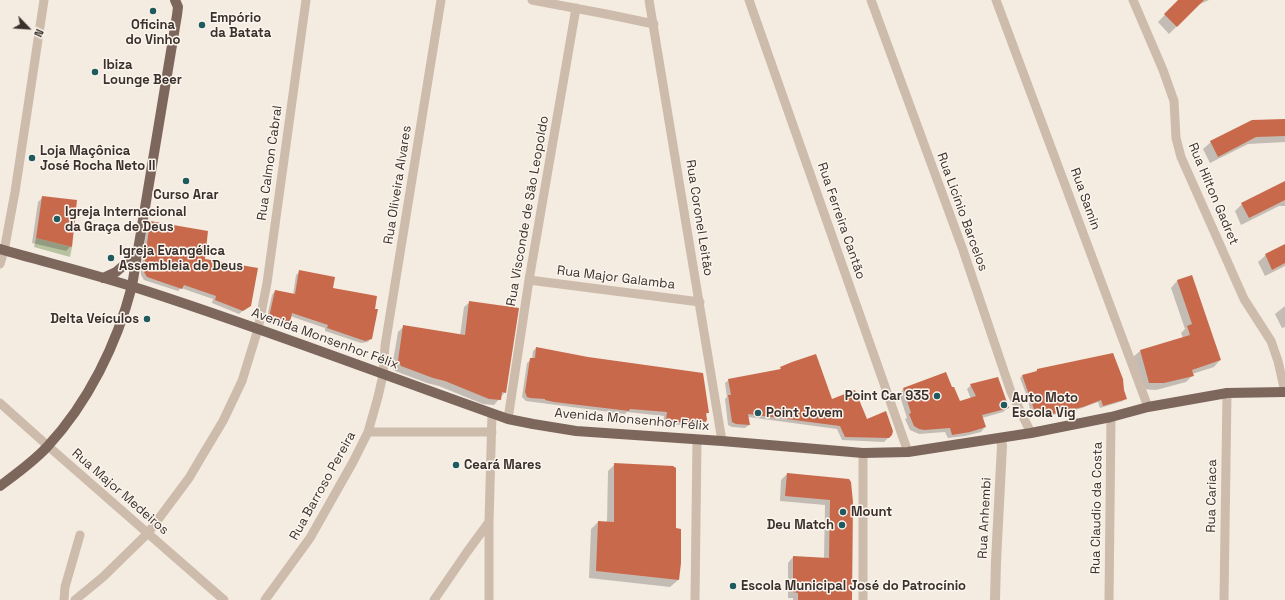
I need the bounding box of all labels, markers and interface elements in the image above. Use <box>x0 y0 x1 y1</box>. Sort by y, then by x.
marker: Oficina do Vinho <box>148 6 158 16</box>
north arrow <box>8 8 48 48</box>
place label: Empório da Batata <box>210 10 271 41</box>
place label: Oficina do Vinho <box>125 17 181 48</box>
marker: Empório da Batata <box>197 20 207 30</box>
text: N <box>31 27 47 39</box>
place label: Ibiza Lounge Beer <box>103 57 182 88</box>
marker: Ibiza Lounge Beer <box>90 67 100 77</box>
street label: Rua Calmon Cabral <box>254 104 286 222</box>
street label: Rua Visconde de São Leopoldo <box>504 115 552 307</box>
street label: Rua Oliveira Alvares <box>381 125 415 245</box>
street label: Rua Hilton Gadret <box>1184 141 1242 247</box>
place label: Loja Maçônica José Rocha Neto II <box>40 143 155 174</box>
street label: Rua Licínio Barcelos <box>933 151 991 273</box>
marker: Loja Maçônica José Rocha Neto II <box>27 153 37 163</box>
street label: Rua Coronel Leitão <box>682 159 716 277</box>
street label: Rua Ferreira Cantão <box>814 161 868 281</box>
street label: Rua Samin <box>1067 166 1103 232</box>
marker: Curso Arar <box>181 176 191 186</box>
place label: Curso Arar <box>153 187 219 203</box>
place label: Igreja Internacional da Graça de Deus <box>65 204 186 235</box>
marker: Igreja Internacional da Graça de Deus <box>52 214 62 224</box>
place label: Igreja Evangélica Assembleia de Deus <box>119 243 243 274</box>
marker: Igreja Evangélica Assembleia de Deus <box>106 253 116 263</box>
street label: Rua Major Galamba <box>556 263 676 293</box>
street label: Avenida Monsenhor Félix <box>249 305 401 373</box>
place label: Delta Veículos <box>50 311 139 327</box>
marker: Delta Veículos <box>142 314 152 324</box>
place label: Point Car 935 <box>845 388 929 404</box>
place label: Auto Moto Escola Vig <box>1012 390 1078 421</box>
marker: Point Car 935 <box>932 391 942 401</box>
marker: Auto Moto Escola Vig <box>999 400 1009 410</box>
street label: Avenida Monsenhor Félix <box>554 405 710 435</box>
place label: Point Jovem <box>766 405 843 421</box>
marker: Point Jovem <box>753 408 763 418</box>
street label: Rua Barroso Pereira <box>287 429 359 543</box>
street label: Rua Claudio da Costa <box>1088 442 1106 574</box>
street label: Rua Major Medeiros <box>68 446 172 538</box>
place label: Ceará Mares <box>464 457 541 473</box>
street label: Rua Cariaca <box>1204 459 1220 533</box>
marker: Ceará Mares <box>451 460 461 470</box>
street label: Rua Anhembi <box>975 477 995 559</box>
place label: Mount <box>851 504 892 520</box>
marker: Mount <box>838 507 848 517</box>
place label: Deu Match <box>767 517 834 533</box>
marker: Deu Match <box>837 520 847 530</box>
place label: Escola Municipal José do Patrocínio <box>741 578 966 594</box>
marker: Escola Municipal José do Patrocínio <box>728 581 738 591</box>

